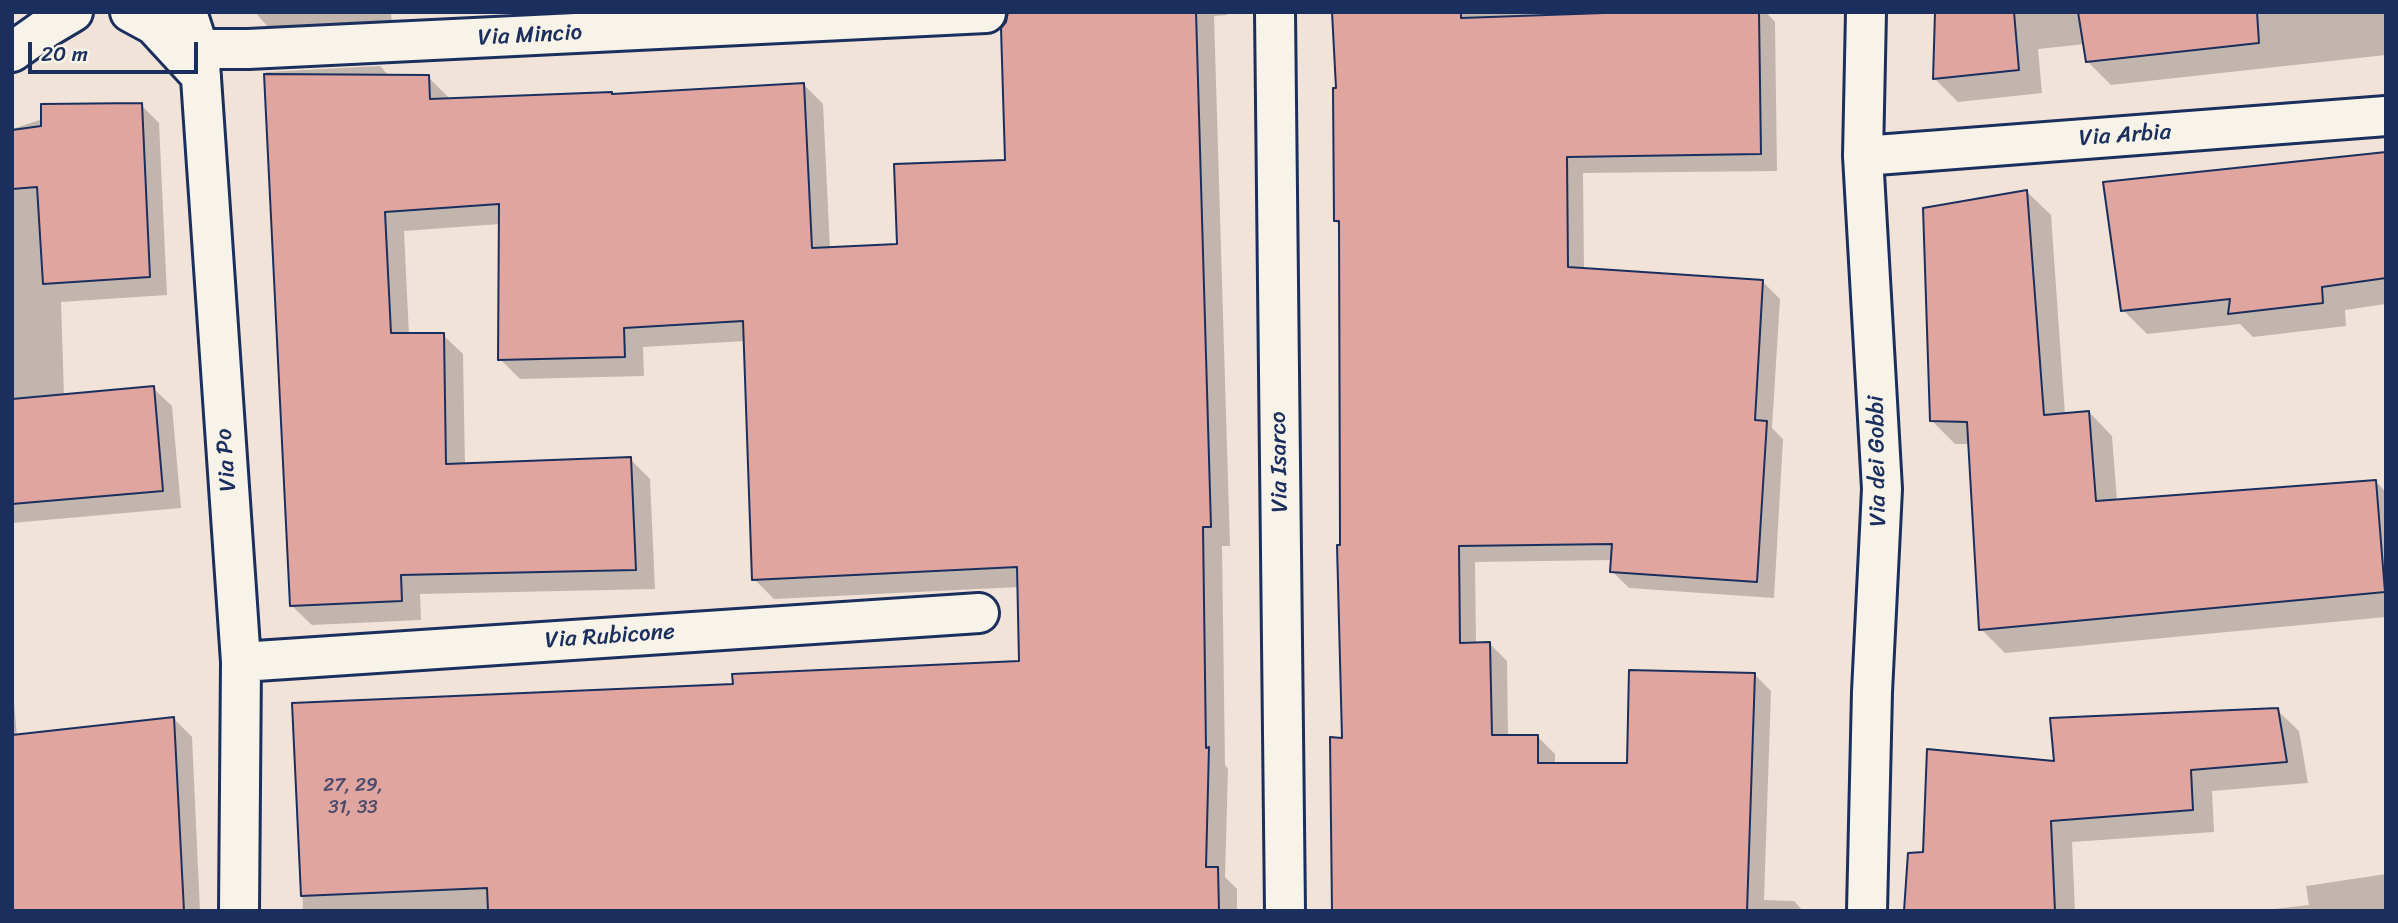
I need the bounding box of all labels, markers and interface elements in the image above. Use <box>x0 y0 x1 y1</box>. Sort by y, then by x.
street label: Via Mincio <box>477 19 583 53</box>
scale bar <box>32 28 201 72</box>
text: 20 m <box>41 35 88 73</box>
street label: Via Arbia <box>2078 119 2172 153</box>
street label: Via dei Gobbi <box>1863 395 1893 527</box>
street label: Via Isarco <box>1265 411 1295 513</box>
street label: Via Po <box>211 428 243 492</box>
street label: Via Rubicone <box>544 619 676 655</box>
house number: 27, 29, 31, 33 <box>323 775 383 819</box>

